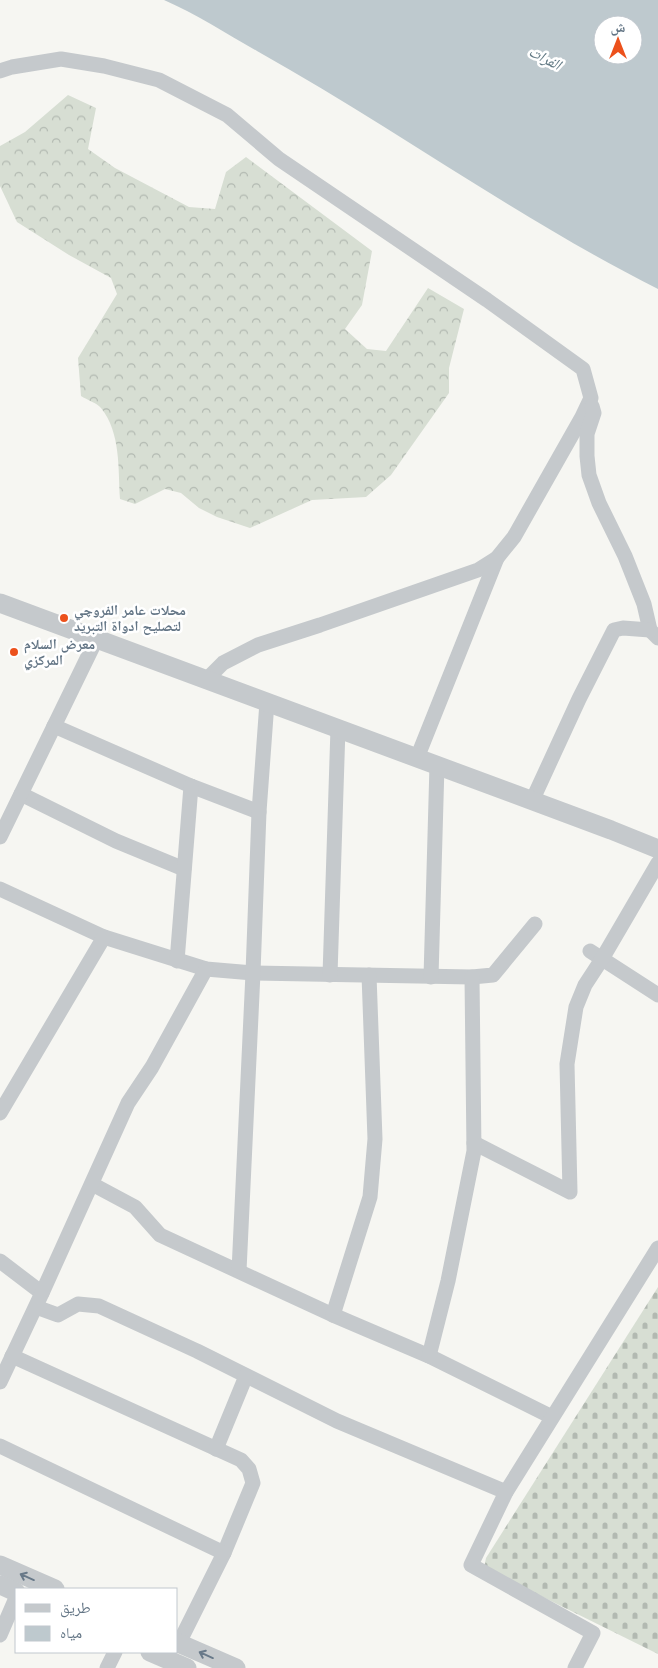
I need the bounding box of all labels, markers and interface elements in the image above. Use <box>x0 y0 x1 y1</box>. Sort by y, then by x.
north arrow <box>593 15 643 65</box>
text: ش <box>611 17 626 37</box>
water label: الفرات <box>525 41 566 76</box>
place label: محلات عامر الفروچي لتصليح ادواة التبريد <box>74 600 186 636</box>
marker: محلات عامر الفروچي لتصليح ادواة التبريد <box>58 612 70 624</box>
place label: معرض السلام المركزي <box>24 634 95 671</box>
marker: معرض السلام المركزي <box>8 646 20 658</box>
one-way arrow <box>20 1572 35 1581</box>
legend <box>15 1588 178 1653</box>
text: طريق <box>60 1597 91 1619</box>
text: مياه <box>60 1622 82 1644</box>
one-way arrow <box>199 1650 214 1660</box>

